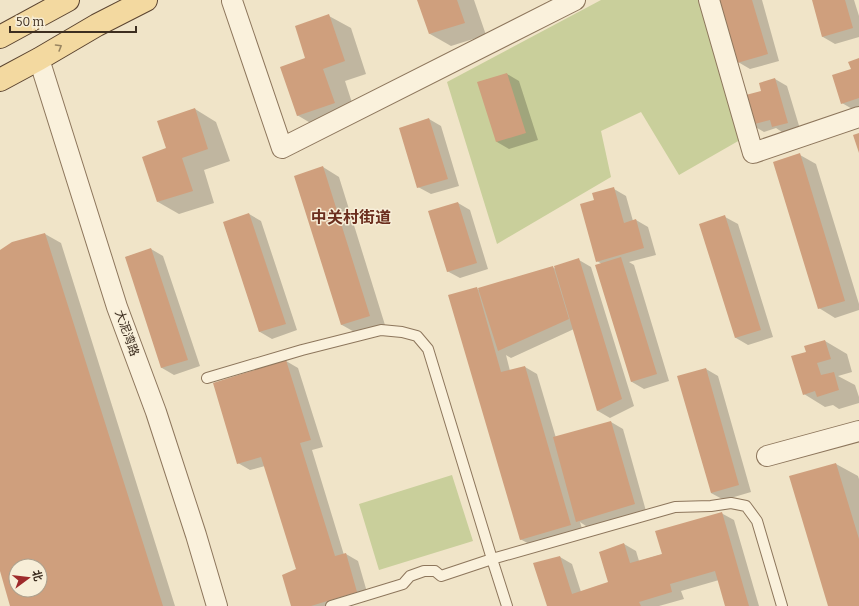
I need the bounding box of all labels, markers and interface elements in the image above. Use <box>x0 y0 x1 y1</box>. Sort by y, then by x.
scale bar <box>10 8 136 34</box>
text: 50 m <box>16 15 45 29</box>
one-way arrow <box>55 45 62 52</box>
district label: 中关村街道 <box>311 208 391 227</box>
street label: 大泥湾路 <box>112 308 142 358</box>
north arrow <box>8 558 48 598</box>
text: 北 <box>29 569 45 583</box>

